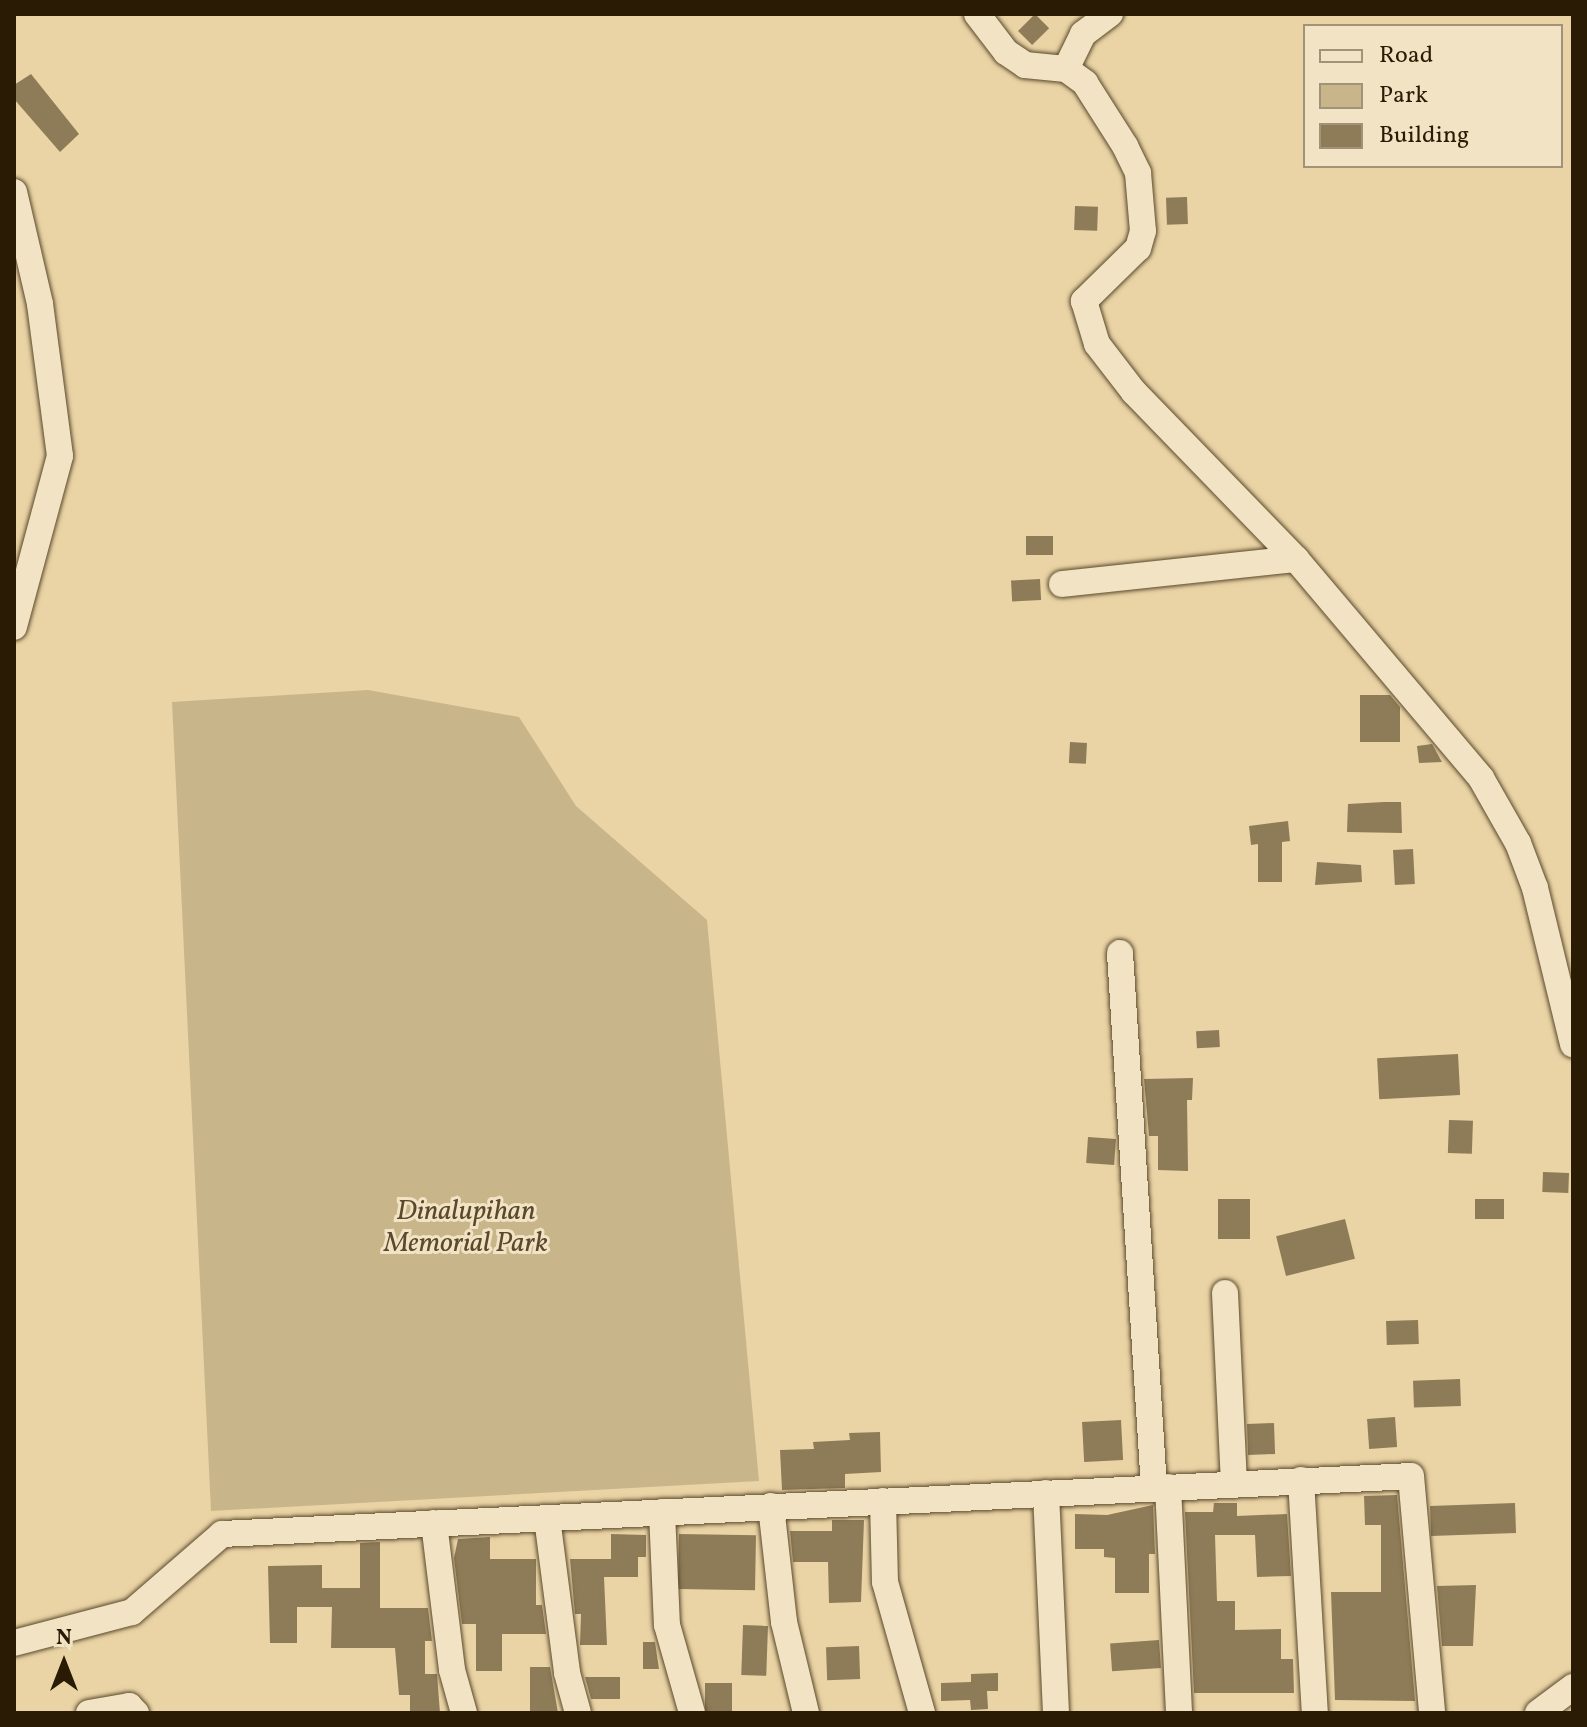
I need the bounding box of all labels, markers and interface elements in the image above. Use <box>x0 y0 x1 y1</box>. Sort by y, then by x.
legend <box>1303 24 1563 168</box>
text: Road <box>1379 39 1433 73</box>
text: Park <box>1379 79 1428 113</box>
text: Building <box>1379 119 1469 153</box>
park label: Dinalupihan Memorial Park <box>384 1195 548 1261</box>
north arrow <box>24 1623 104 1703</box>
text: N <box>56 1623 72 1654</box>

